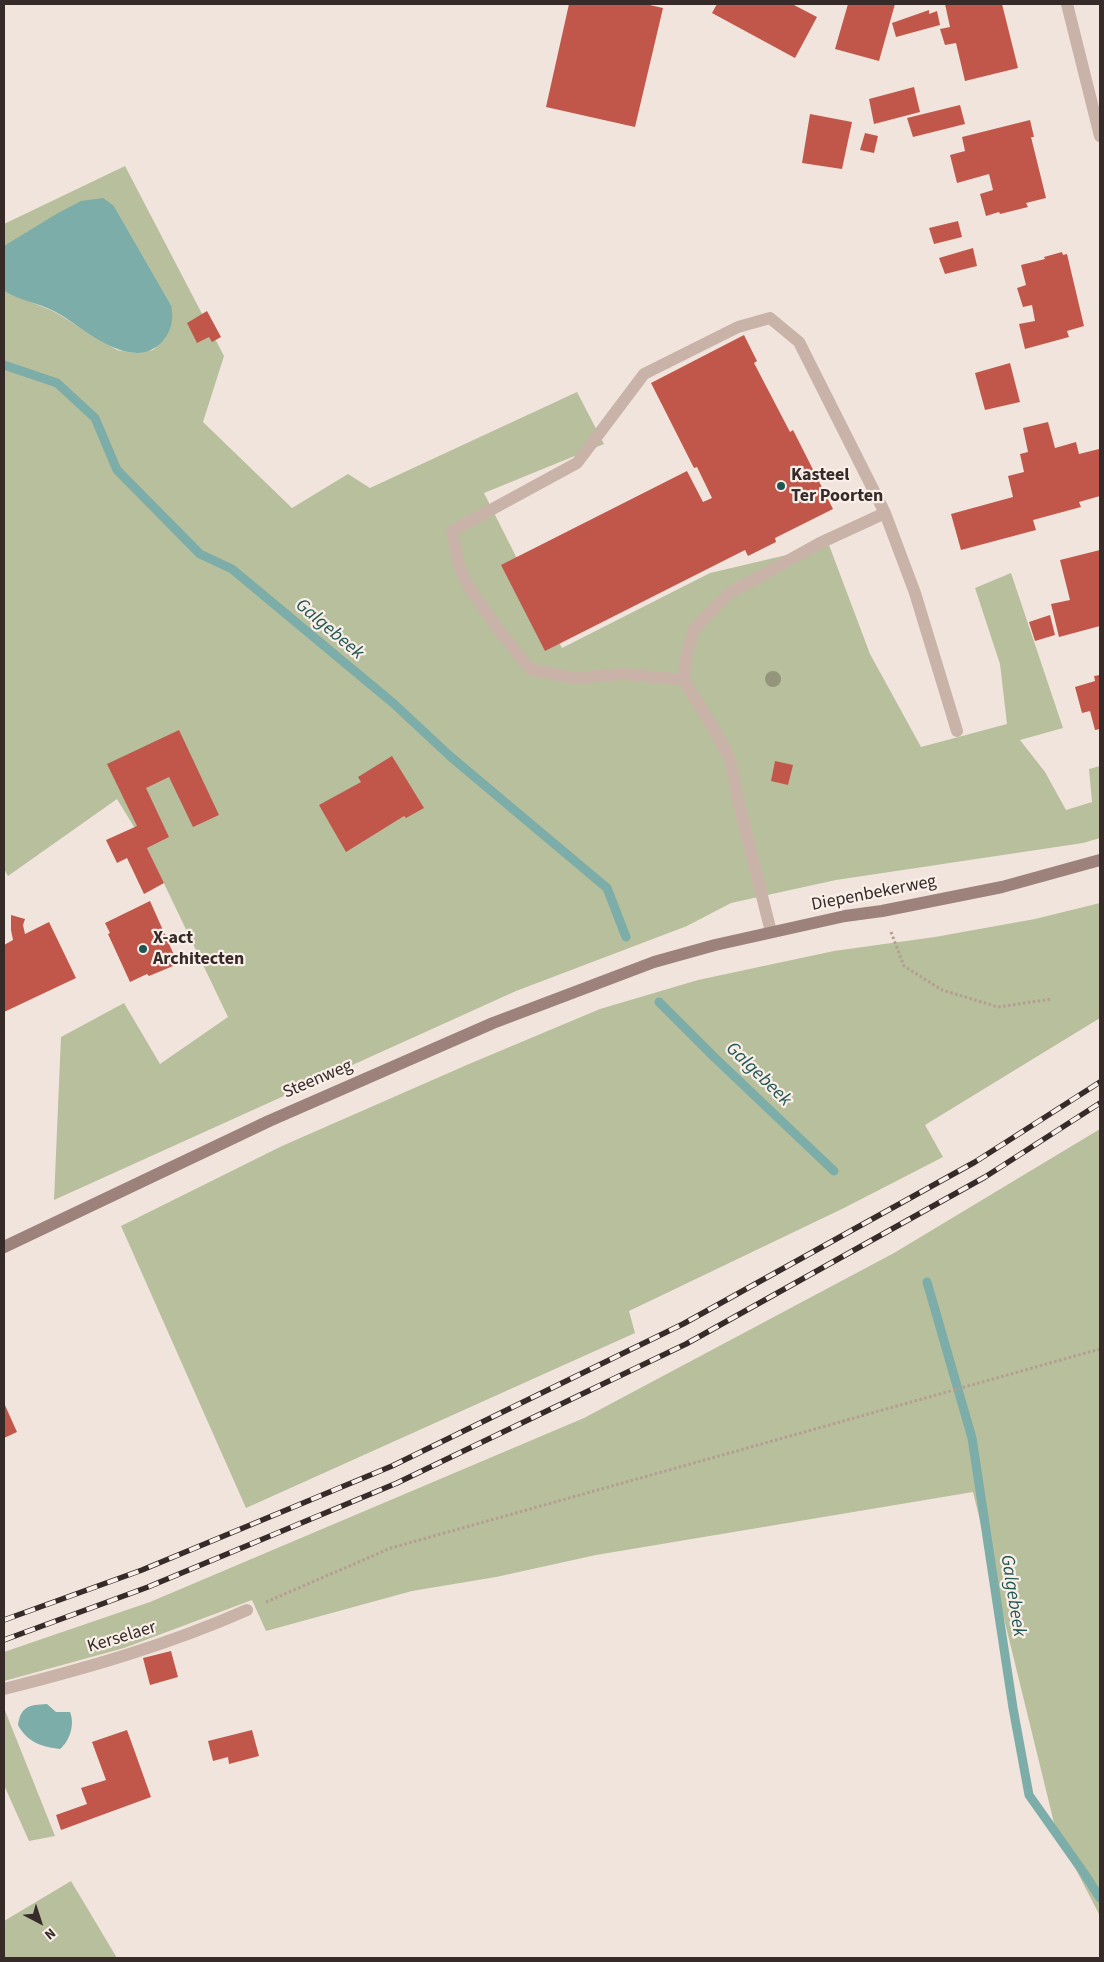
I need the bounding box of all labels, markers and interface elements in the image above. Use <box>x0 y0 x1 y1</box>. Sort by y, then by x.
place label: Kasteel Ter Poorten <box>791 465 883 508</box>
marker: Kasteel Ter Poorten <box>775 480 787 492</box>
water label: Galgebeek <box>290 595 368 665</box>
street label: Diepenbekerweg <box>810 871 938 917</box>
place label: X-act Architecten <box>153 928 244 971</box>
marker: X-act Architecten <box>137 943 149 955</box>
water label: Galgebeek <box>720 1038 796 1112</box>
street label: Steenweg <box>280 1056 356 1104</box>
water label: Galgebeek <box>994 1553 1030 1639</box>
street label: Kerselaer <box>85 1617 159 1659</box>
north arrow <box>15 1897 65 1947</box>
text: N <box>40 1923 60 1944</box>

